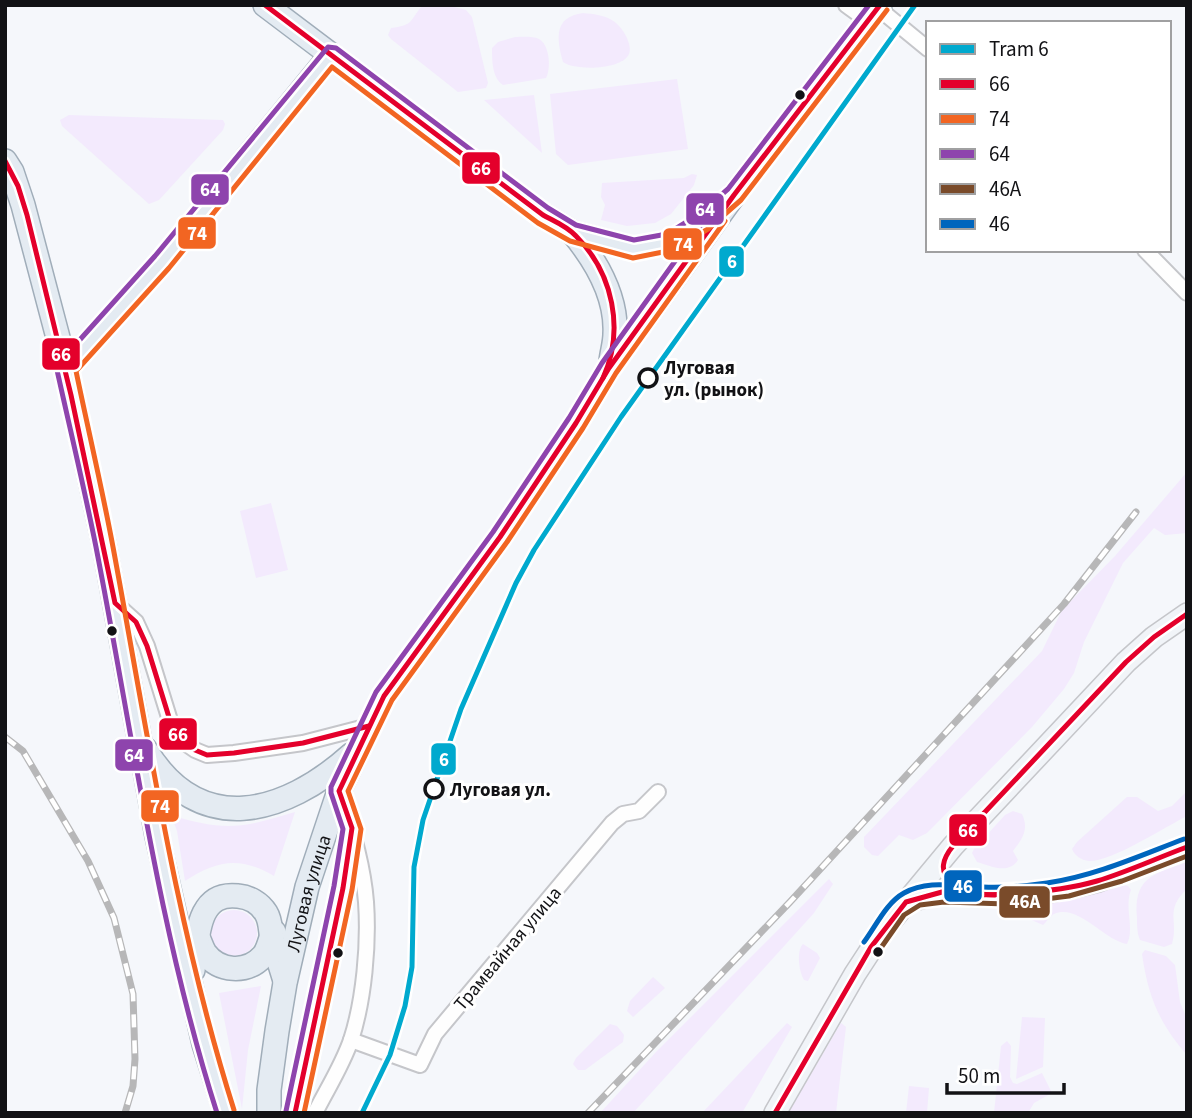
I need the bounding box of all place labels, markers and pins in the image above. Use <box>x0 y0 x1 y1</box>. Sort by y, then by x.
unlabelled marker <box>793 88 807 102</box>
place label: Луговая ул. (рынок) <box>663 355 764 404</box>
marker: Луговая ул. (рынок) <box>638 368 658 388</box>
unlabelled marker <box>105 624 119 638</box>
place label: Луговая ул. <box>449 777 551 804</box>
marker: Луговая ул. <box>424 779 444 799</box>
unlabelled marker <box>871 945 885 959</box>
unlabelled marker <box>331 946 345 960</box>

